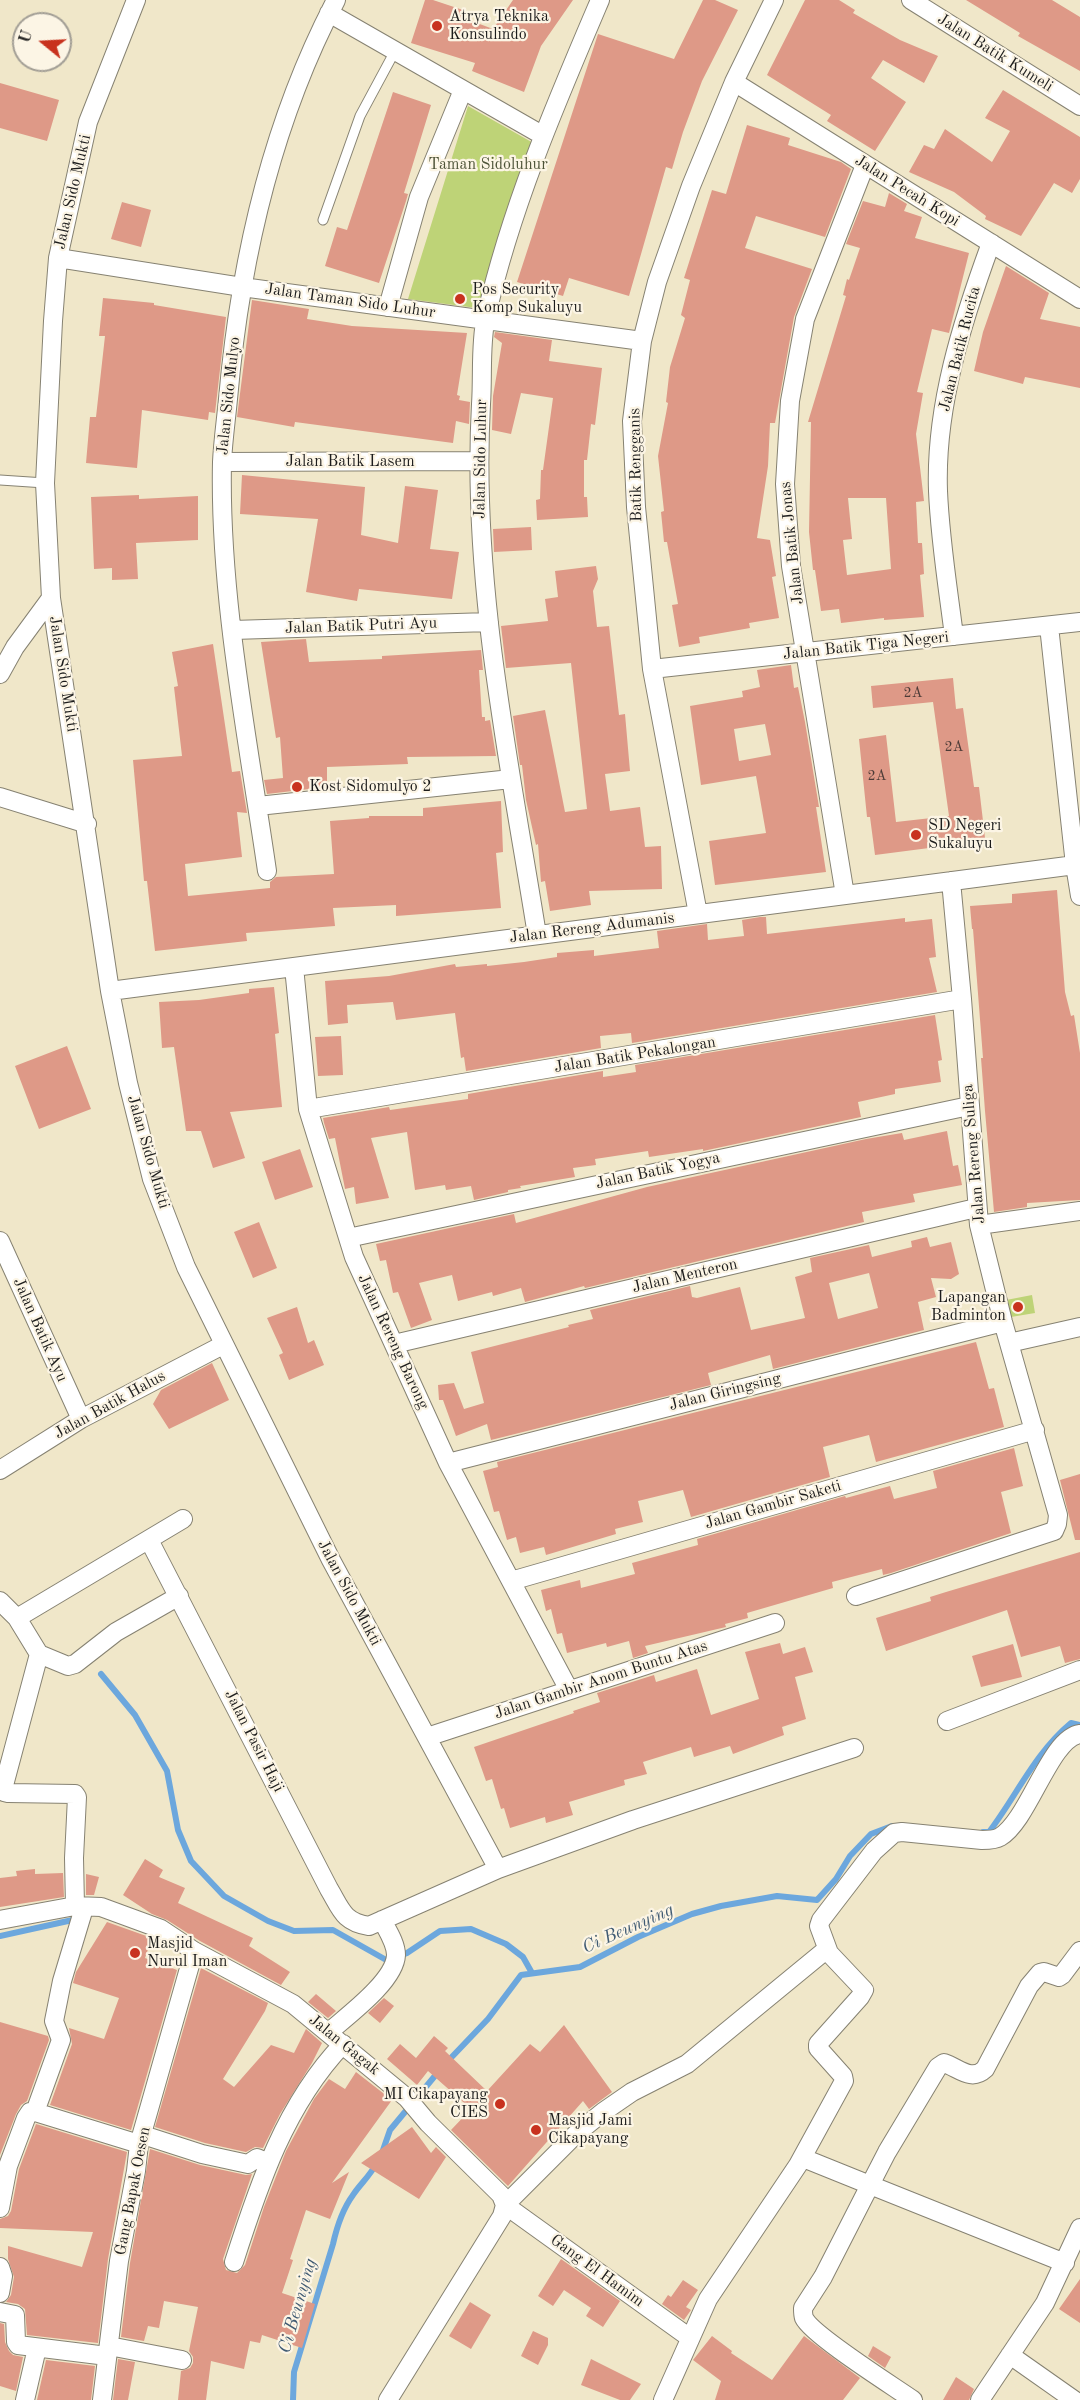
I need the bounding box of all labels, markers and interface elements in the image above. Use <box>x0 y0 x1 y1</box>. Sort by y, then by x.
place label: Atrya Teknika Konsulindo <box>449 7 549 45</box>
street label: Jalan Batik Kumeli <box>934 10 1056 96</box>
north arrow <box>12 12 72 72</box>
marker: Atrya Teknika Konsulindo <box>430 19 444 33</box>
text: U <box>17 29 36 46</box>
street label: Jalan Sido Mukti <box>50 133 96 251</box>
street label: Jalan Pecah Kopi <box>851 151 963 231</box>
park label: Taman Sidoluhur <box>428 155 548 175</box>
street label: Jalan Taman Sido Luhur <box>263 280 437 322</box>
place label: Pos Security Komp Sukaluyu <box>472 280 582 318</box>
street label: Jalan Batik Rucita <box>935 284 985 414</box>
marker: Pos Security Komp Sukaluyu <box>453 292 467 306</box>
street label: Jalan Sido Mulyo <box>213 336 245 456</box>
street label: Jalan Sido Luhur <box>470 399 492 519</box>
street label: Batik Rengganis <box>625 408 647 522</box>
street label: Jalan Batik Lasem <box>285 452 415 472</box>
street label: Jalan Batik Jonas <box>776 481 808 605</box>
street label: Jalan Batik Putri Ayu <box>284 614 438 638</box>
street label: Jalan Sido Mukti <box>44 615 82 733</box>
street label: Jalan Batik Tiga Negeri <box>782 628 950 664</box>
house number: 2A <box>904 685 922 701</box>
house number: 2A <box>945 739 963 755</box>
house number: 2A <box>868 768 886 784</box>
place label: Kost Sidomulyo 2 <box>309 777 432 797</box>
marker: Kost Sidomulyo 2 <box>290 780 304 794</box>
place label: SD Negeri Sukaluyu <box>928 816 1001 854</box>
marker: SD Negeri Sukaluyu <box>909 828 923 842</box>
street label: Jalan Rereng Adumanis <box>508 908 676 948</box>
street label: Jalan Batik Pekalongan <box>553 1033 717 1077</box>
street label: Jalan Rereng Suliga <box>958 1083 990 1225</box>
street label: Jalan Sido Mukti <box>123 1093 173 1211</box>
street label: Jalan Batik Yogya <box>594 1148 722 1194</box>
street label: Jalan Menteron <box>631 1255 739 1297</box>
street label: Jalan Rereng Barong <box>353 1271 433 1413</box>
street label: Jalan Batik Ayu <box>8 1275 72 1385</box>
place label: Lapangan Badminton <box>931 1288 1006 1326</box>
marker: Lapangan Badminton <box>1011 1300 1025 1314</box>
street label: Jalan Batik Halus <box>51 1367 169 1443</box>
street label: Jalan Giringsing <box>667 1369 783 1415</box>
street label: Jalan Gambir Saketi <box>703 1476 843 1534</box>
street label: Jalan Sido Mukti <box>313 1537 385 1649</box>
street label: Jalan Gambir Anom Buntu Atas <box>492 1636 710 1724</box>
street label: Jalan Pasir Haji <box>220 1687 288 1795</box>
water label: Ci Beunying <box>579 1899 677 1959</box>
place label: Masjid Nurul Iman <box>147 1934 227 1972</box>
marker: Masjid Nurul Iman <box>128 1946 142 1960</box>
street label: Jalan Gagak <box>304 2010 384 2080</box>
place label: MI Cikapayang CIES <box>383 2085 488 2123</box>
marker: MI Cikapayang CIES <box>493 2097 507 2111</box>
place label: Masjid Jami Cikapayang <box>548 2111 632 2149</box>
marker: Masjid Jami Cikapayang <box>529 2123 543 2137</box>
street label: Gang Bapak Oesen <box>111 2125 155 2257</box>
street label: Gang El Hamim <box>546 2231 648 2311</box>
water label: Ci Beunying <box>274 2256 322 2356</box>

